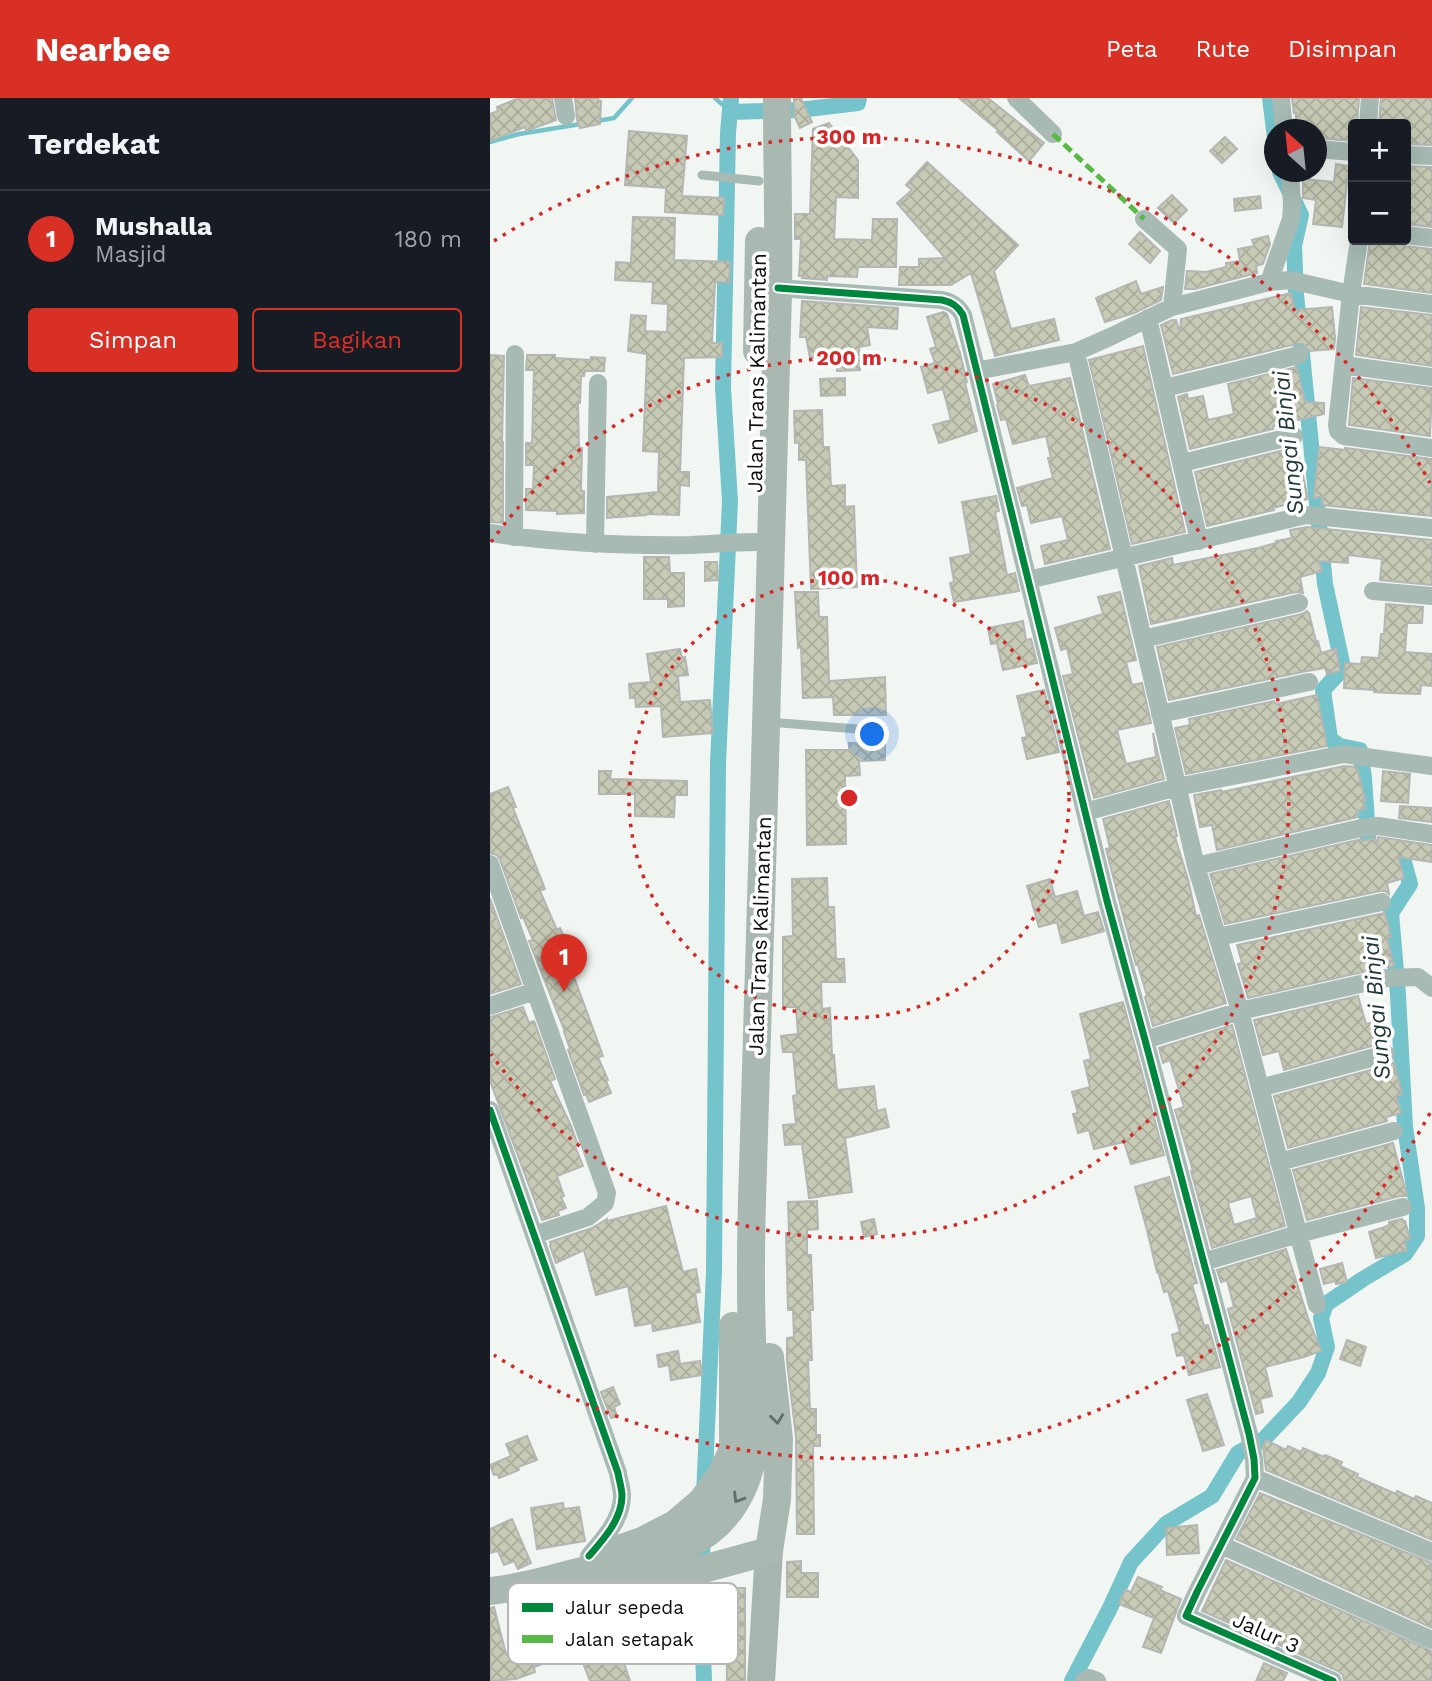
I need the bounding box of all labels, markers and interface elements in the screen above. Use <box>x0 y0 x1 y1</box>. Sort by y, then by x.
text: Nearbee <box>35 30 171 69</box>
text: Peta <box>1106 35 1158 63</box>
text: Rute <box>1196 35 1250 63</box>
text: Disimpan <box>1288 35 1397 63</box>
north arrow <box>1264 119 1327 182</box>
map controls <box>1348 119 1411 245</box>
button: + <box>1348 119 1411 182</box>
text: 300 m <box>816 124 882 149</box>
text: Terdekat <box>28 126 160 161</box>
button: − <box>1348 182 1411 245</box>
text: Mushalla <box>95 211 212 241</box>
text: 1 <box>46 226 56 253</box>
text: 180 m <box>395 226 462 253</box>
text: Masjid <box>95 241 166 268</box>
street label: Jalan Trans Kalimantan <box>742 253 771 493</box>
button: Simpan <box>28 308 238 372</box>
button: Bagikan <box>252 308 462 372</box>
text: 200 m <box>816 345 882 370</box>
water label: Sungai Binjai <box>1267 369 1309 516</box>
text: 100 m <box>818 565 880 590</box>
your location <box>855 717 889 751</box>
centre of rings <box>837 786 861 810</box>
street label: Jalan Trans Kalimantan <box>743 816 776 1056</box>
pin: 1 <box>541 934 587 992</box>
water label: Sungai Binjai <box>1357 934 1396 1081</box>
one-way arrow <box>769 1413 784 1425</box>
one-way arrow <box>733 1491 746 1504</box>
legend <box>508 1583 738 1664</box>
text: Jalur sepeda <box>565 1596 684 1619</box>
street label: Jalur 3 <box>1229 1607 1303 1658</box>
text: Jalan setapak <box>565 1628 694 1651</box>

